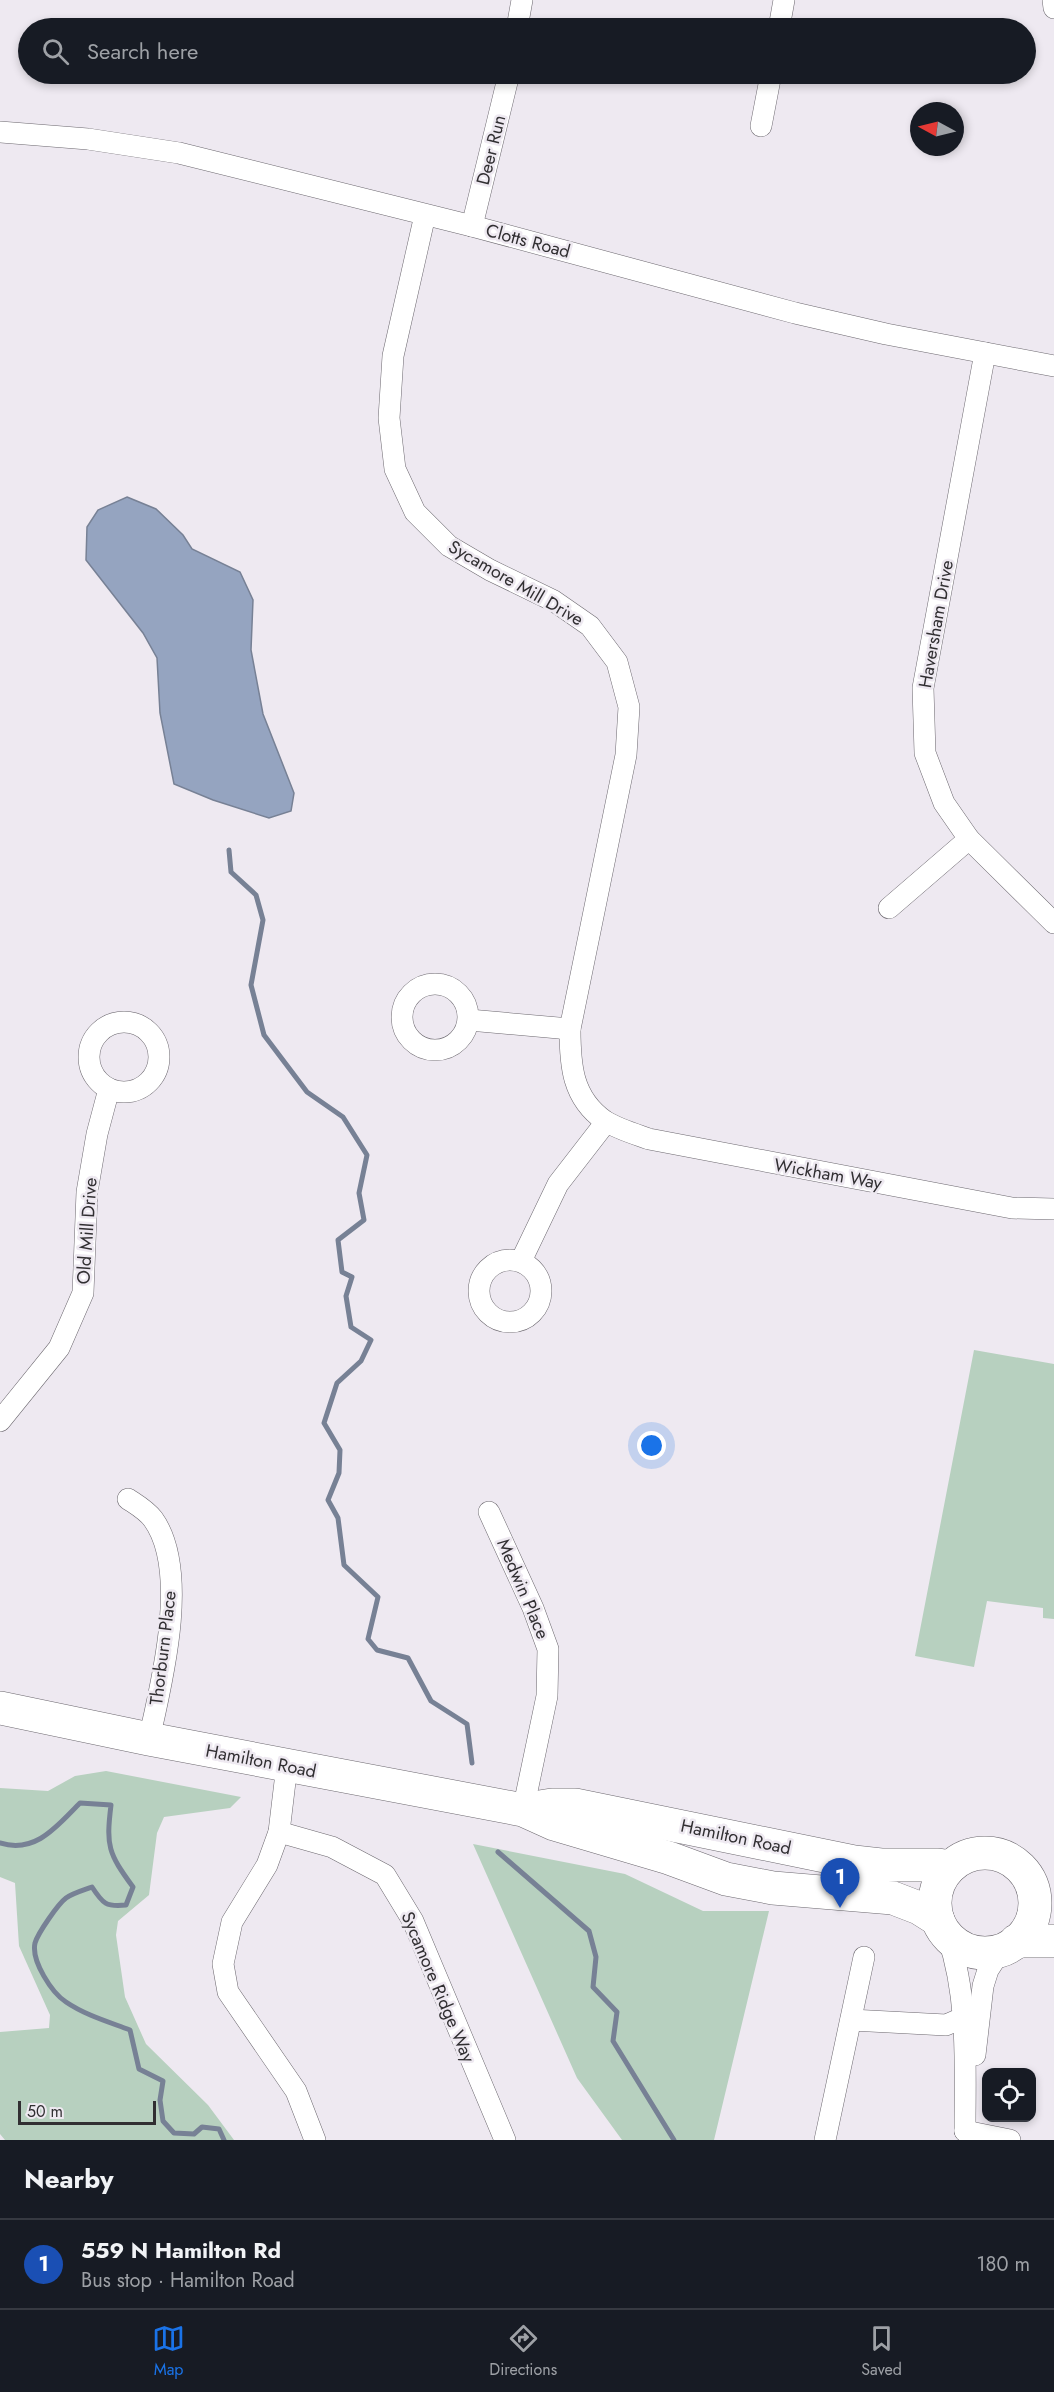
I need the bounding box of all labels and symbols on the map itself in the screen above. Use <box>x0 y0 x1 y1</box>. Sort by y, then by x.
north arrow <box>910 102 964 156</box>
street label: Deer Run <box>470 112 512 188</box>
street label: Clotts Road <box>483 217 573 265</box>
street label: Sycamore Mill Drive <box>444 534 588 632</box>
street label: Haversham Drive <box>912 558 960 690</box>
street label: Wickham Way <box>772 1152 884 1196</box>
street label: Old Mill Drive <box>70 1177 104 1285</box>
your location <box>637 1431 666 1460</box>
street label: Medwin Place <box>490 1535 556 1643</box>
street label: Thorburn Place <box>143 1589 183 1707</box>
street label: Hamilton Road <box>203 1738 319 1784</box>
street label: Hamilton Road <box>678 1813 794 1861</box>
pin: 1 <box>820 1858 860 1908</box>
street label: Sycamore Ridge Way <box>394 1908 482 2067</box>
scale bar <box>18 2098 156 2126</box>

